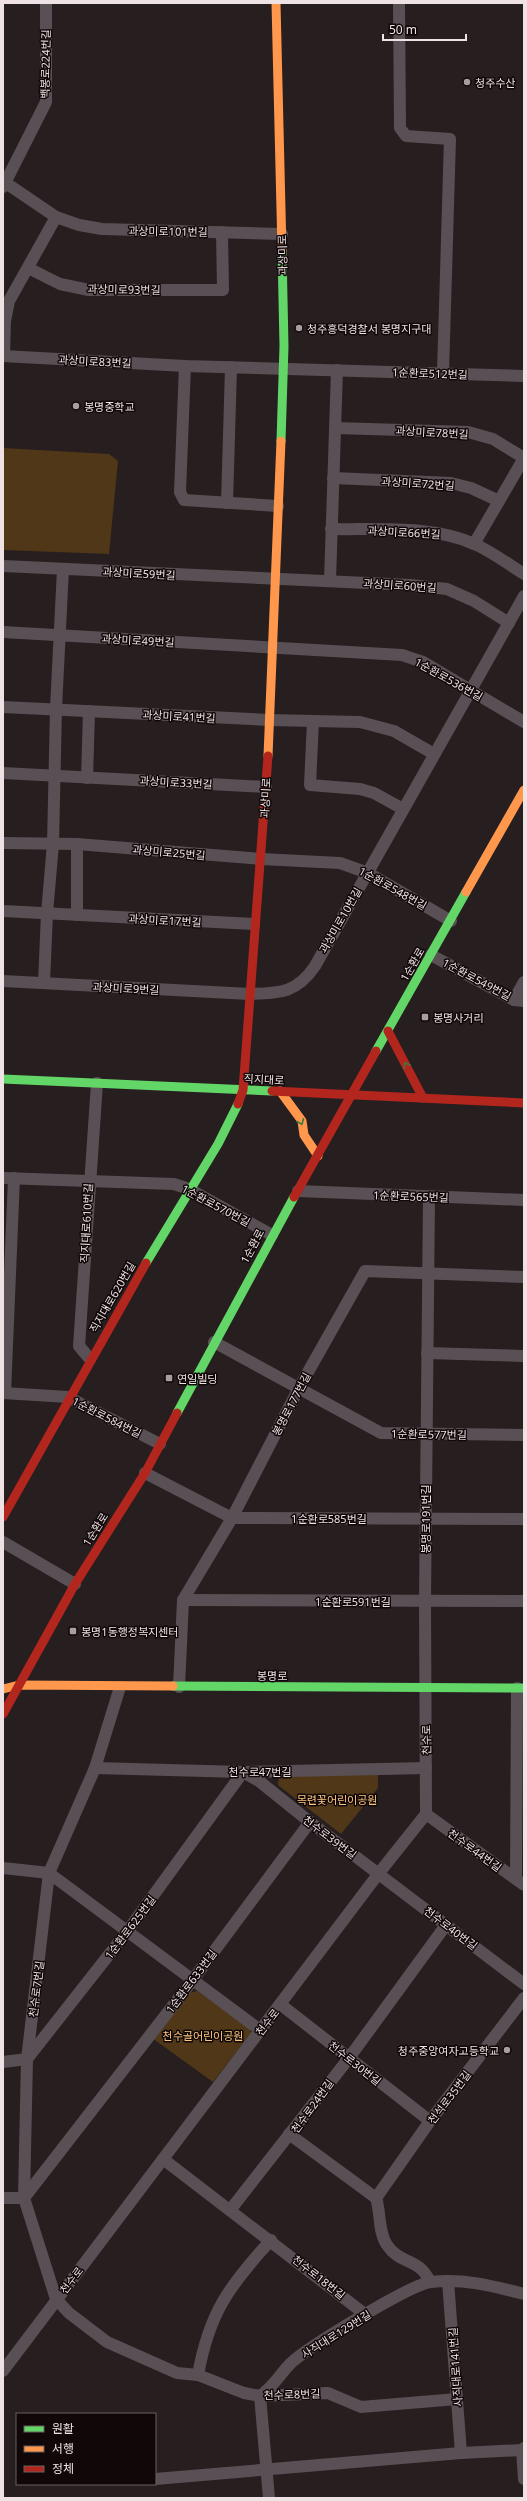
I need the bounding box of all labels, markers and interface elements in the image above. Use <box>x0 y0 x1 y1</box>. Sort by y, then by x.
scale bar <box>383 16 466 42</box>
text: 50 m <box>389 21 417 38</box>
street label: 백봉로224번길 <box>37 29 53 99</box>
place label: 청주수산 <box>475 75 515 90</box>
marker: 청주수산 <box>462 77 472 87</box>
street label: 과상미로101번길 <box>128 223 208 239</box>
street label: 과상미로 <box>274 235 290 275</box>
street label: 과상미로93번길 <box>87 281 161 297</box>
place label: 청주흥덕경찰서 봉명지구대 <box>307 321 431 336</box>
marker: 청주흥덕경찰서 봉명지구대 <box>294 323 304 333</box>
street label: 과상미로83번길 <box>58 352 132 370</box>
street label: 1순환로512번길 <box>392 364 468 382</box>
place label: 봉명중학교 <box>84 399 135 414</box>
marker: 봉명중학교 <box>71 401 81 411</box>
street label: 과상미로78번길 <box>395 423 469 441</box>
street label: 과상미로72번길 <box>381 473 455 493</box>
street label: 과상미로66번길 <box>367 523 441 541</box>
street label: 과상미로59번길 <box>102 564 176 582</box>
street label: 과상미로60번길 <box>363 575 437 595</box>
street label: 과상미로49번길 <box>101 631 175 649</box>
street label: 1순환로536번길 <box>412 654 486 704</box>
street label: 과상미로41번길 <box>142 707 216 725</box>
street label: 과상미로33번길 <box>139 773 213 791</box>
street label: 과상미로 <box>256 777 274 819</box>
street label: 과상미로25번길 <box>132 841 206 863</box>
street label: 1순환로548번길 <box>356 863 430 913</box>
street label: 과상미로10번길 <box>315 885 365 955</box>
street label: 과상미로17번길 <box>128 911 202 929</box>
street label: 1순환로 <box>396 944 428 984</box>
street label: 1순환로549번길 <box>440 955 514 1003</box>
street label: 과상미로9번길 <box>92 979 160 997</box>
place label: 봉명사거리 <box>433 1010 484 1025</box>
marker: 봉명사거리 <box>420 1012 430 1022</box>
one-way arrow <box>403 1061 410 1069</box>
street label: 직지대로 <box>243 1070 285 1088</box>
one-way arrow <box>296 1118 304 1126</box>
street label: 1순환로570번길 <box>179 1181 253 1229</box>
street label: 직지대로610번길 <box>76 1183 96 1263</box>
street label: 1순환로565번길 <box>373 1187 449 1205</box>
street label: 1순환로 <box>237 1226 267 1266</box>
street label: 직지대로620번길 <box>86 1259 138 1335</box>
street label: 봉명로177번길 <box>268 1370 314 1438</box>
place label: 연일빌딩 <box>177 1371 217 1386</box>
marker: 연일빌딩 <box>164 1373 174 1383</box>
street label: 1순환로584번길 <box>70 1393 144 1441</box>
street label: 1순환로577번길 <box>391 1426 467 1442</box>
street label: 봉명로191번길 <box>418 1484 433 1554</box>
street label: 1순환로 <box>79 1509 111 1549</box>
street label: 1순환로585번길 <box>291 1511 367 1526</box>
street label: 1순환로591번길 <box>315 1594 391 1609</box>
place label: 봉명1동행정복지센터 <box>81 1624 178 1639</box>
marker: 봉명1동행정복지센터 <box>68 1626 78 1636</box>
street label: 봉명로 <box>257 1668 287 1683</box>
street label: 천수로 <box>418 1725 434 1755</box>
street label: 천수로47번길 <box>228 1764 292 1779</box>
park label: 목련꽃어린이공원 <box>297 1792 377 1807</box>
street label: 천수로39번길 <box>300 1812 360 1862</box>
street label: 천수로44번길 <box>445 1825 505 1875</box>
street label: 1순환로625번길 <box>101 1892 159 1962</box>
street label: 천수로40번길 <box>421 1903 481 1953</box>
street label: 1순환로633번길 <box>162 1946 220 2016</box>
street label: 천수로7번길 <box>25 1960 47 2018</box>
street label: 천수로 <box>252 2005 282 2039</box>
park label: 천수골어린이공원 <box>163 2028 243 2043</box>
street label: 천수로30번길 <box>325 2038 385 2088</box>
place label: 청주중앙여자고등학교 <box>398 2043 499 2058</box>
marker: 청주중앙여자고등학교 <box>502 2045 512 2055</box>
street label: 천석로35번길 <box>424 2067 474 2127</box>
street label: 천수로24번길 <box>287 2076 337 2136</box>
street label: 천수로18번길 <box>289 2252 349 2302</box>
street label: 천수로 <box>56 2263 86 2297</box>
street label: 사직대로129번길 <box>298 2307 374 2361</box>
street label: 사직대로141번길 <box>445 2327 465 2407</box>
street label: 천수로8번길 <box>263 2386 321 2402</box>
legend <box>16 2413 156 2485</box>
text: 원활 <box>52 2420 74 2437</box>
text: 서행 <box>52 2440 74 2457</box>
text: 정체 <box>52 2460 74 2477</box>

